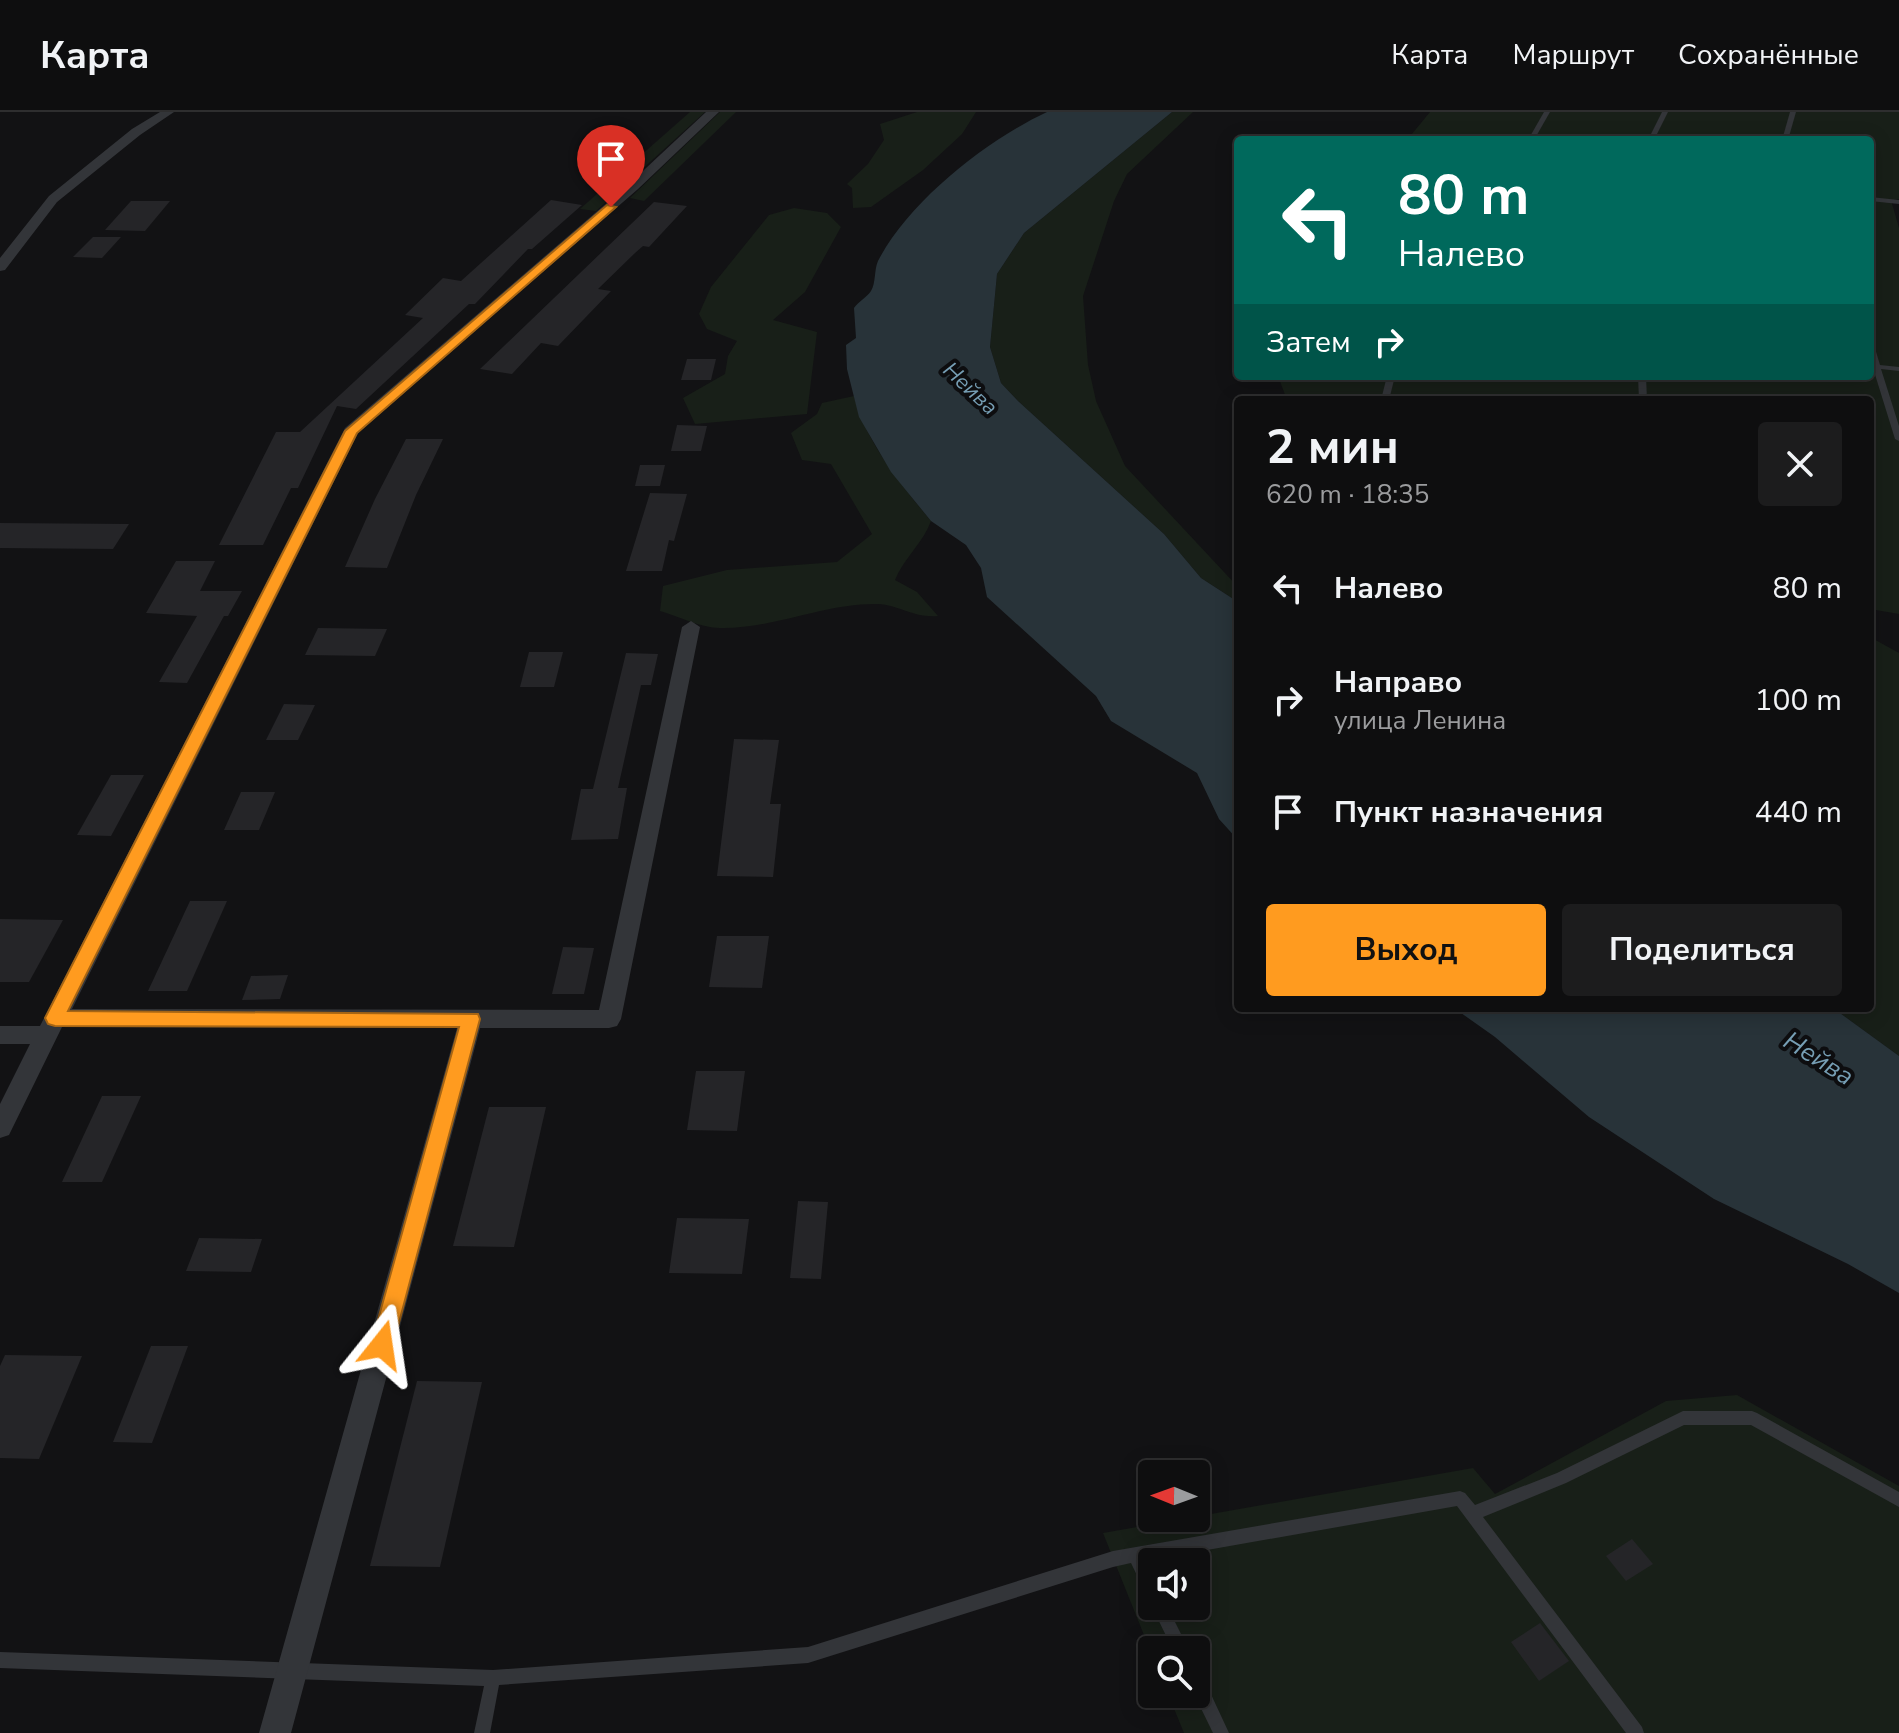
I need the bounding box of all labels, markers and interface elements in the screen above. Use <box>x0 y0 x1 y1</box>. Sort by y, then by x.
text: Карта <box>40 30 150 81</box>
text: Карта <box>1391 36 1468 74</box>
text: Маршрут <box>1512 36 1634 74</box>
text: Сохранённые <box>1678 36 1859 74</box>
pin <box>577 125 645 207</box>
icon: arrive <box>589 137 633 181</box>
text: 80 m <box>1398 157 1529 234</box>
icon: left <box>1266 168 1370 272</box>
text: Налево <box>1398 230 1525 279</box>
icon: right <box>1367 320 1411 364</box>
text: Затем <box>1266 322 1351 363</box>
water label: Нейва <box>936 355 1004 422</box>
text: 2 мин <box>1266 414 1399 480</box>
button: close <box>1758 422 1842 506</box>
text: 620 m · 18:35 <box>1266 477 1429 512</box>
icon: left <box>1266 566 1310 610</box>
text: Налево <box>1334 568 1443 609</box>
text: 80 m <box>1773 568 1842 609</box>
text: Направо <box>1334 662 1462 703</box>
icon: right <box>1266 678 1310 722</box>
text: 100 m <box>1755 680 1842 721</box>
text: улица Ленина <box>1334 703 1506 738</box>
icon: arrive <box>1266 790 1310 834</box>
text: Пункт назначения <box>1334 792 1603 833</box>
text: 440 m <box>1755 792 1842 833</box>
button: Выход <box>1266 904 1546 996</box>
button: Поделиться <box>1562 904 1842 996</box>
water label: Нейва <box>1777 1023 1861 1094</box>
position arrow <box>340 1303 424 1387</box>
north arrow <box>1138 1460 1210 1532</box>
map controls <box>1138 1460 1210 1708</box>
button: sound <box>1138 1548 1210 1620</box>
button: search <box>1138 1636 1210 1708</box>

